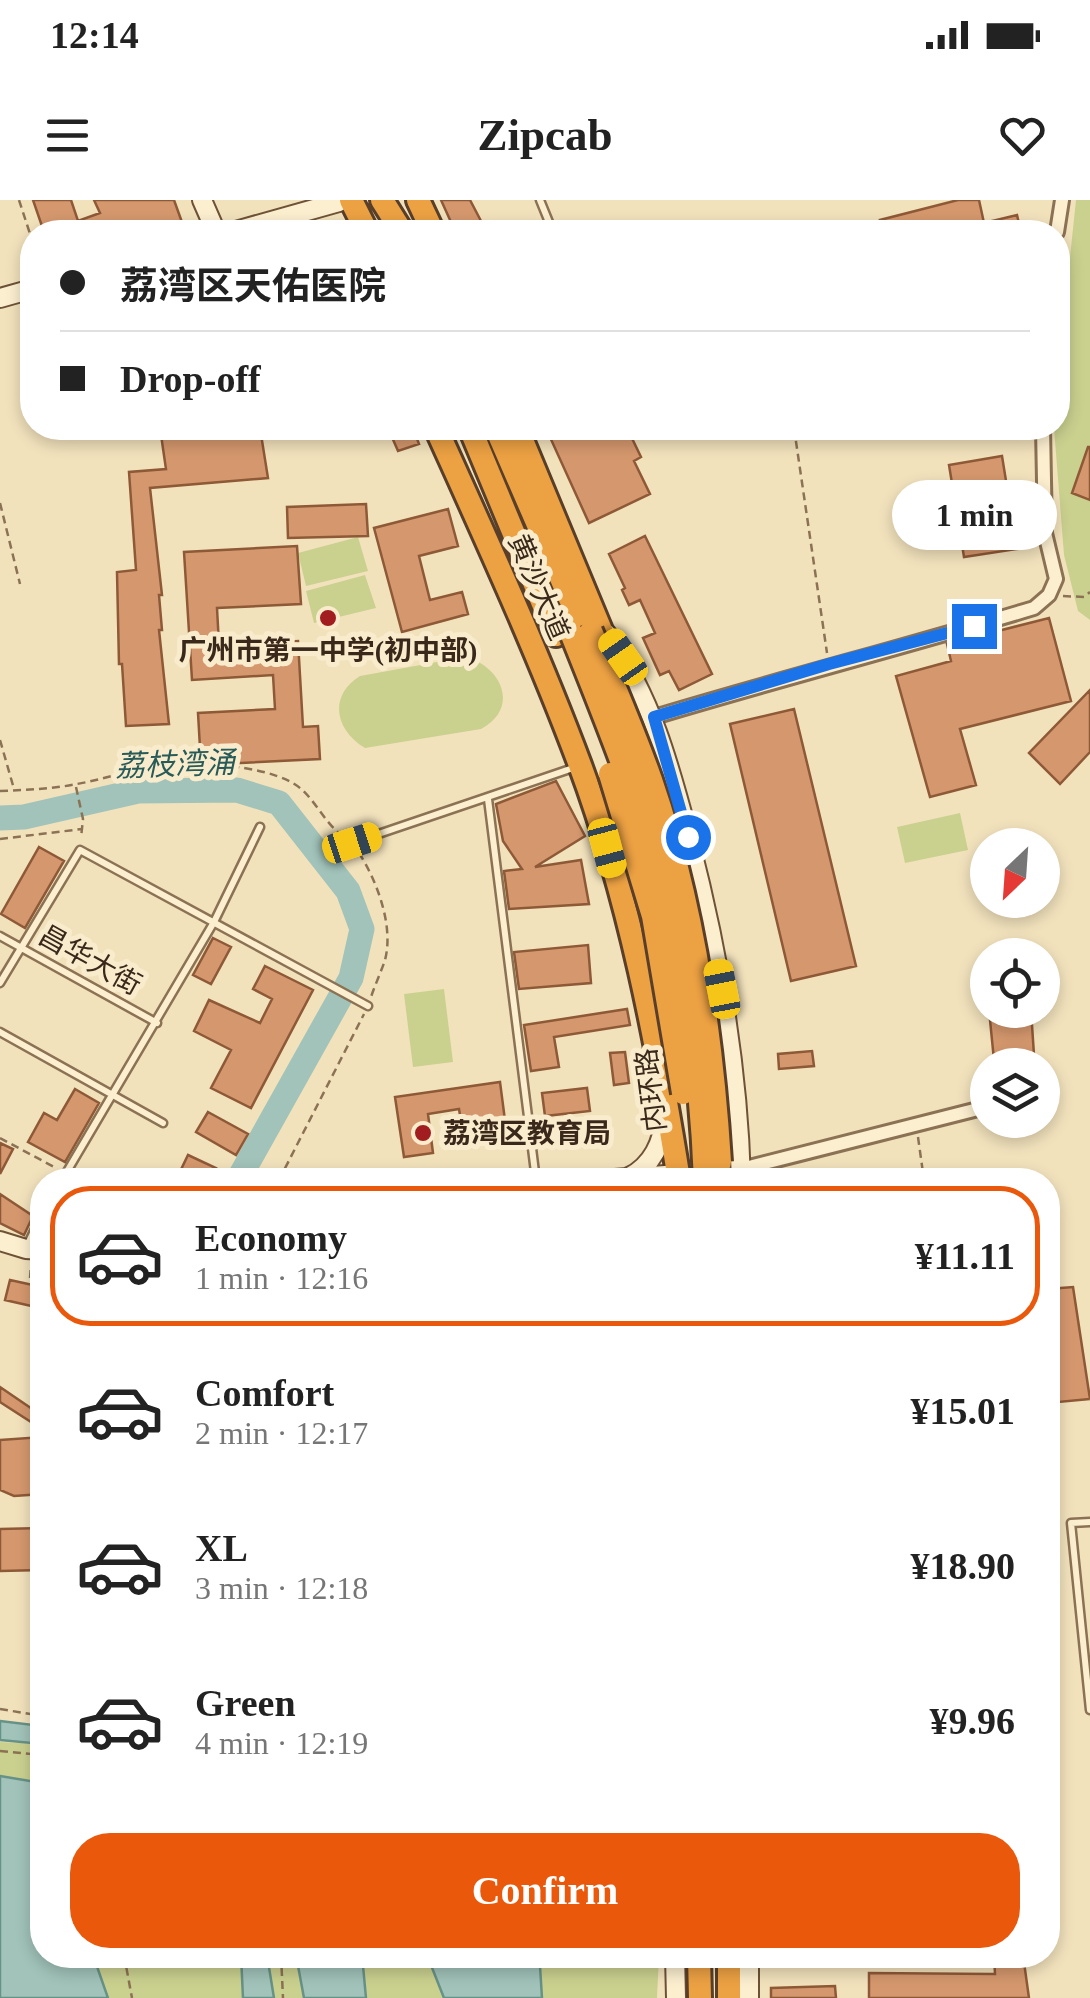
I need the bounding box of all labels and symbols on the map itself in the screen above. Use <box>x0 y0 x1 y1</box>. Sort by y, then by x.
callout: 1 min <box>892 481 1056 551</box>
street label: 黄沙大道 <box>503 529 575 645</box>
route end <box>952 604 997 649</box>
marker: 广州市第一中学(初中部) <box>317 607 339 629</box>
car <box>594 624 652 690</box>
place label: 广州市第一中学(初中部) <box>179 635 477 666</box>
water label: 荔枝湾涌 <box>114 745 239 783</box>
car <box>585 815 629 881</box>
route start <box>666 815 711 860</box>
car <box>319 819 385 867</box>
north arrow <box>970 828 1060 918</box>
street label: 昌华大街 <box>33 919 147 1001</box>
car <box>702 957 742 1021</box>
street label: 内环路 <box>630 1046 672 1134</box>
place label: 荔湾区教育局 <box>443 1118 611 1149</box>
marker: 荔湾区教育局 <box>412 1122 434 1144</box>

